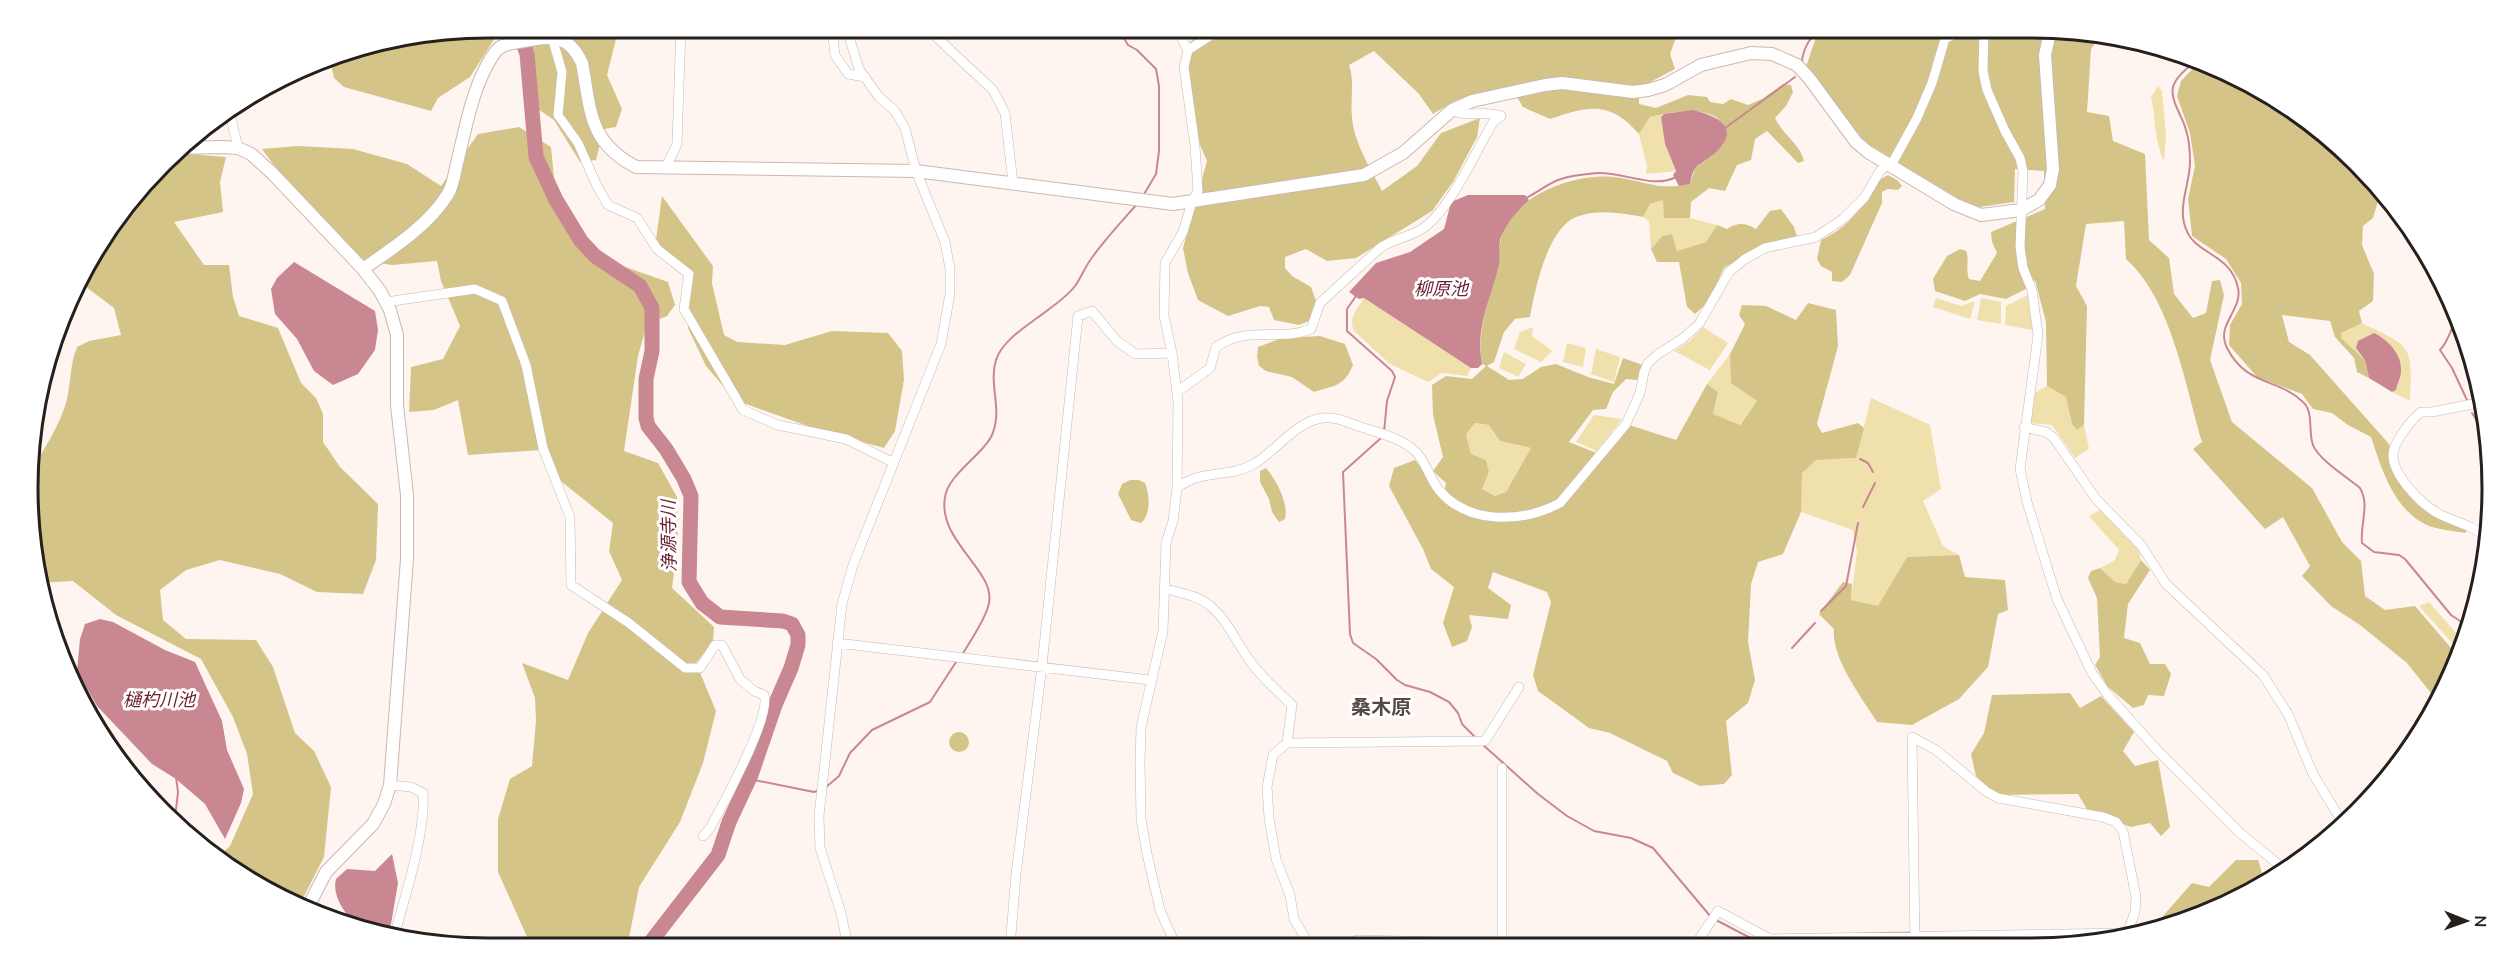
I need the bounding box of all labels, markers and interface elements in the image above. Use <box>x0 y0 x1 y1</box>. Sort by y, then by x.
water label: 柳原池 <box>1414 277 1470 301</box>
water label: 浄源寺川 <box>656 498 682 572</box>
water label: 樋杓川池 <box>123 688 197 712</box>
district label: 桑木原 <box>1351 694 1411 721</box>
north arrow <box>2436 891 2496 951</box>
text: N <box>2469 915 2491 927</box>

